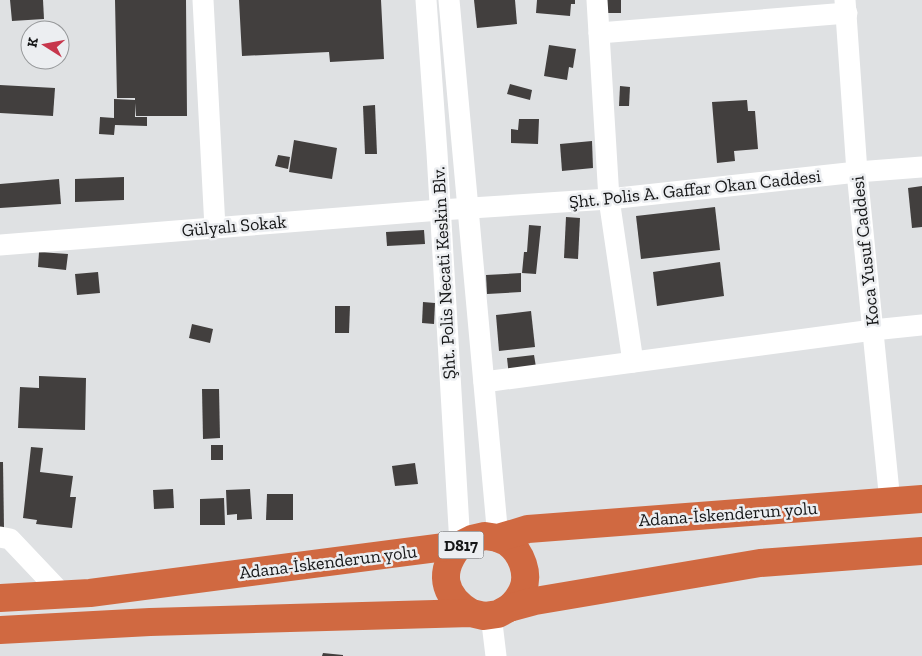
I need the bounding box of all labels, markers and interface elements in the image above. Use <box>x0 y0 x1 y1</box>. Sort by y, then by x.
north arrow <box>20 20 70 70</box>
text: K <box>23 36 42 49</box>
street label: Şht. Polis A. Gaffar Okan Caddesi <box>568 165 822 213</box>
street label: Şht. Polis Necati Keskin Blv. <box>427 166 461 380</box>
street label: Koca Yusuf Caddesi <box>846 175 884 327</box>
street label: Gülyalı Sokak <box>181 210 288 242</box>
street label: Adana-İskenderun yolu <box>638 497 818 531</box>
road number: D817 <box>438 532 484 558</box>
street label: Adana-İskenderun yolu <box>238 540 418 584</box>

